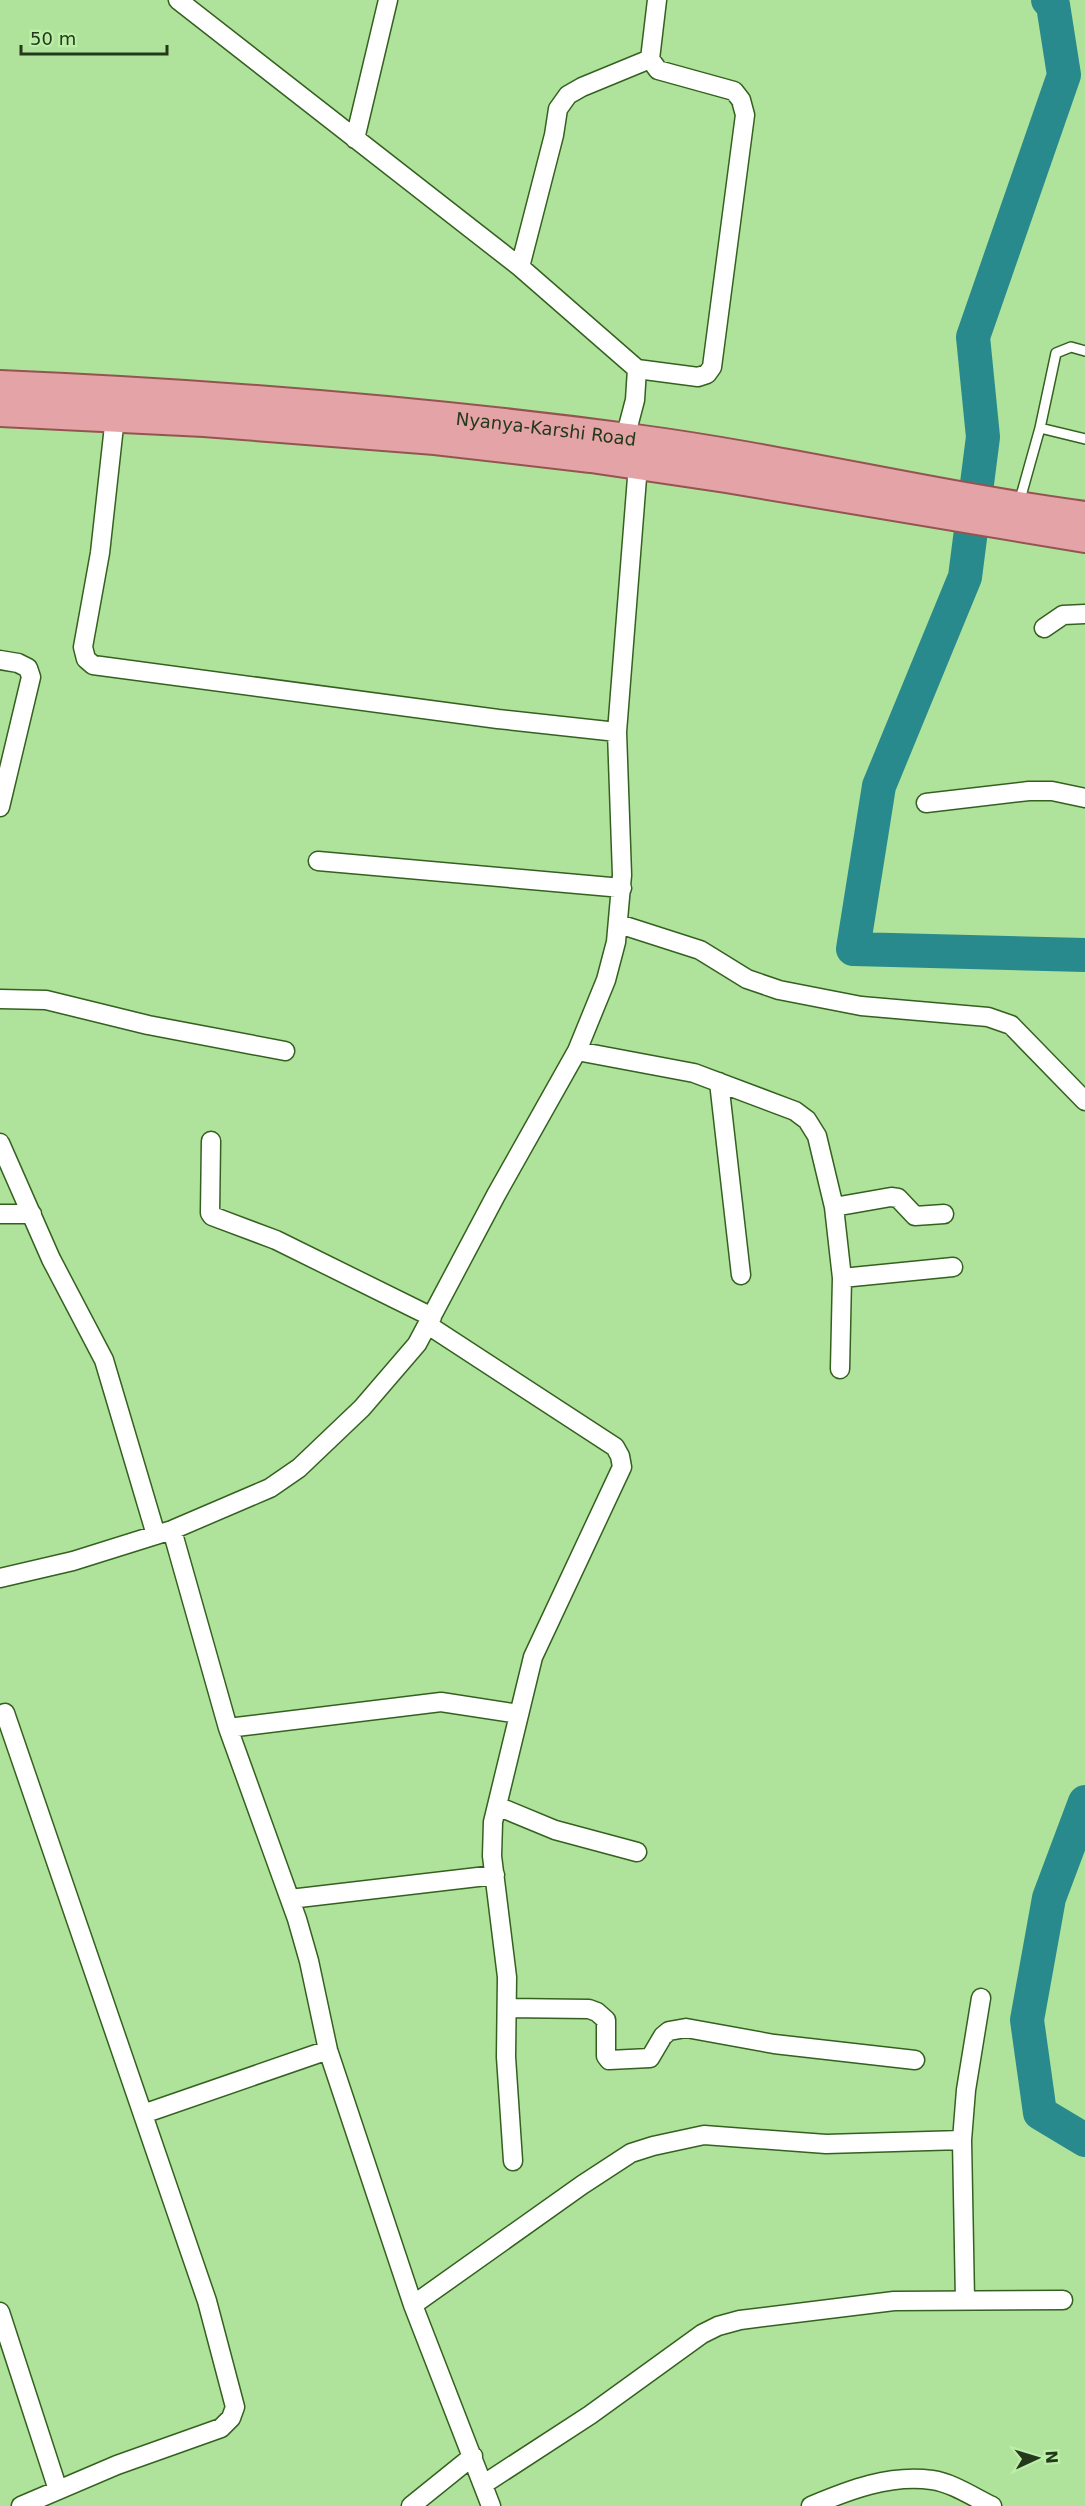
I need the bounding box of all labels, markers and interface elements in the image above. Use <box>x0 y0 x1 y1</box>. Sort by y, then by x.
scale bar <box>21 18 166 56</box>
text: 50 m <box>30 28 76 49</box>
street label: Nyanya-Karshi Road <box>455 407 638 450</box>
north arrow <box>1007 2428 1067 2488</box>
text: N <box>1042 2450 1061 2464</box>

